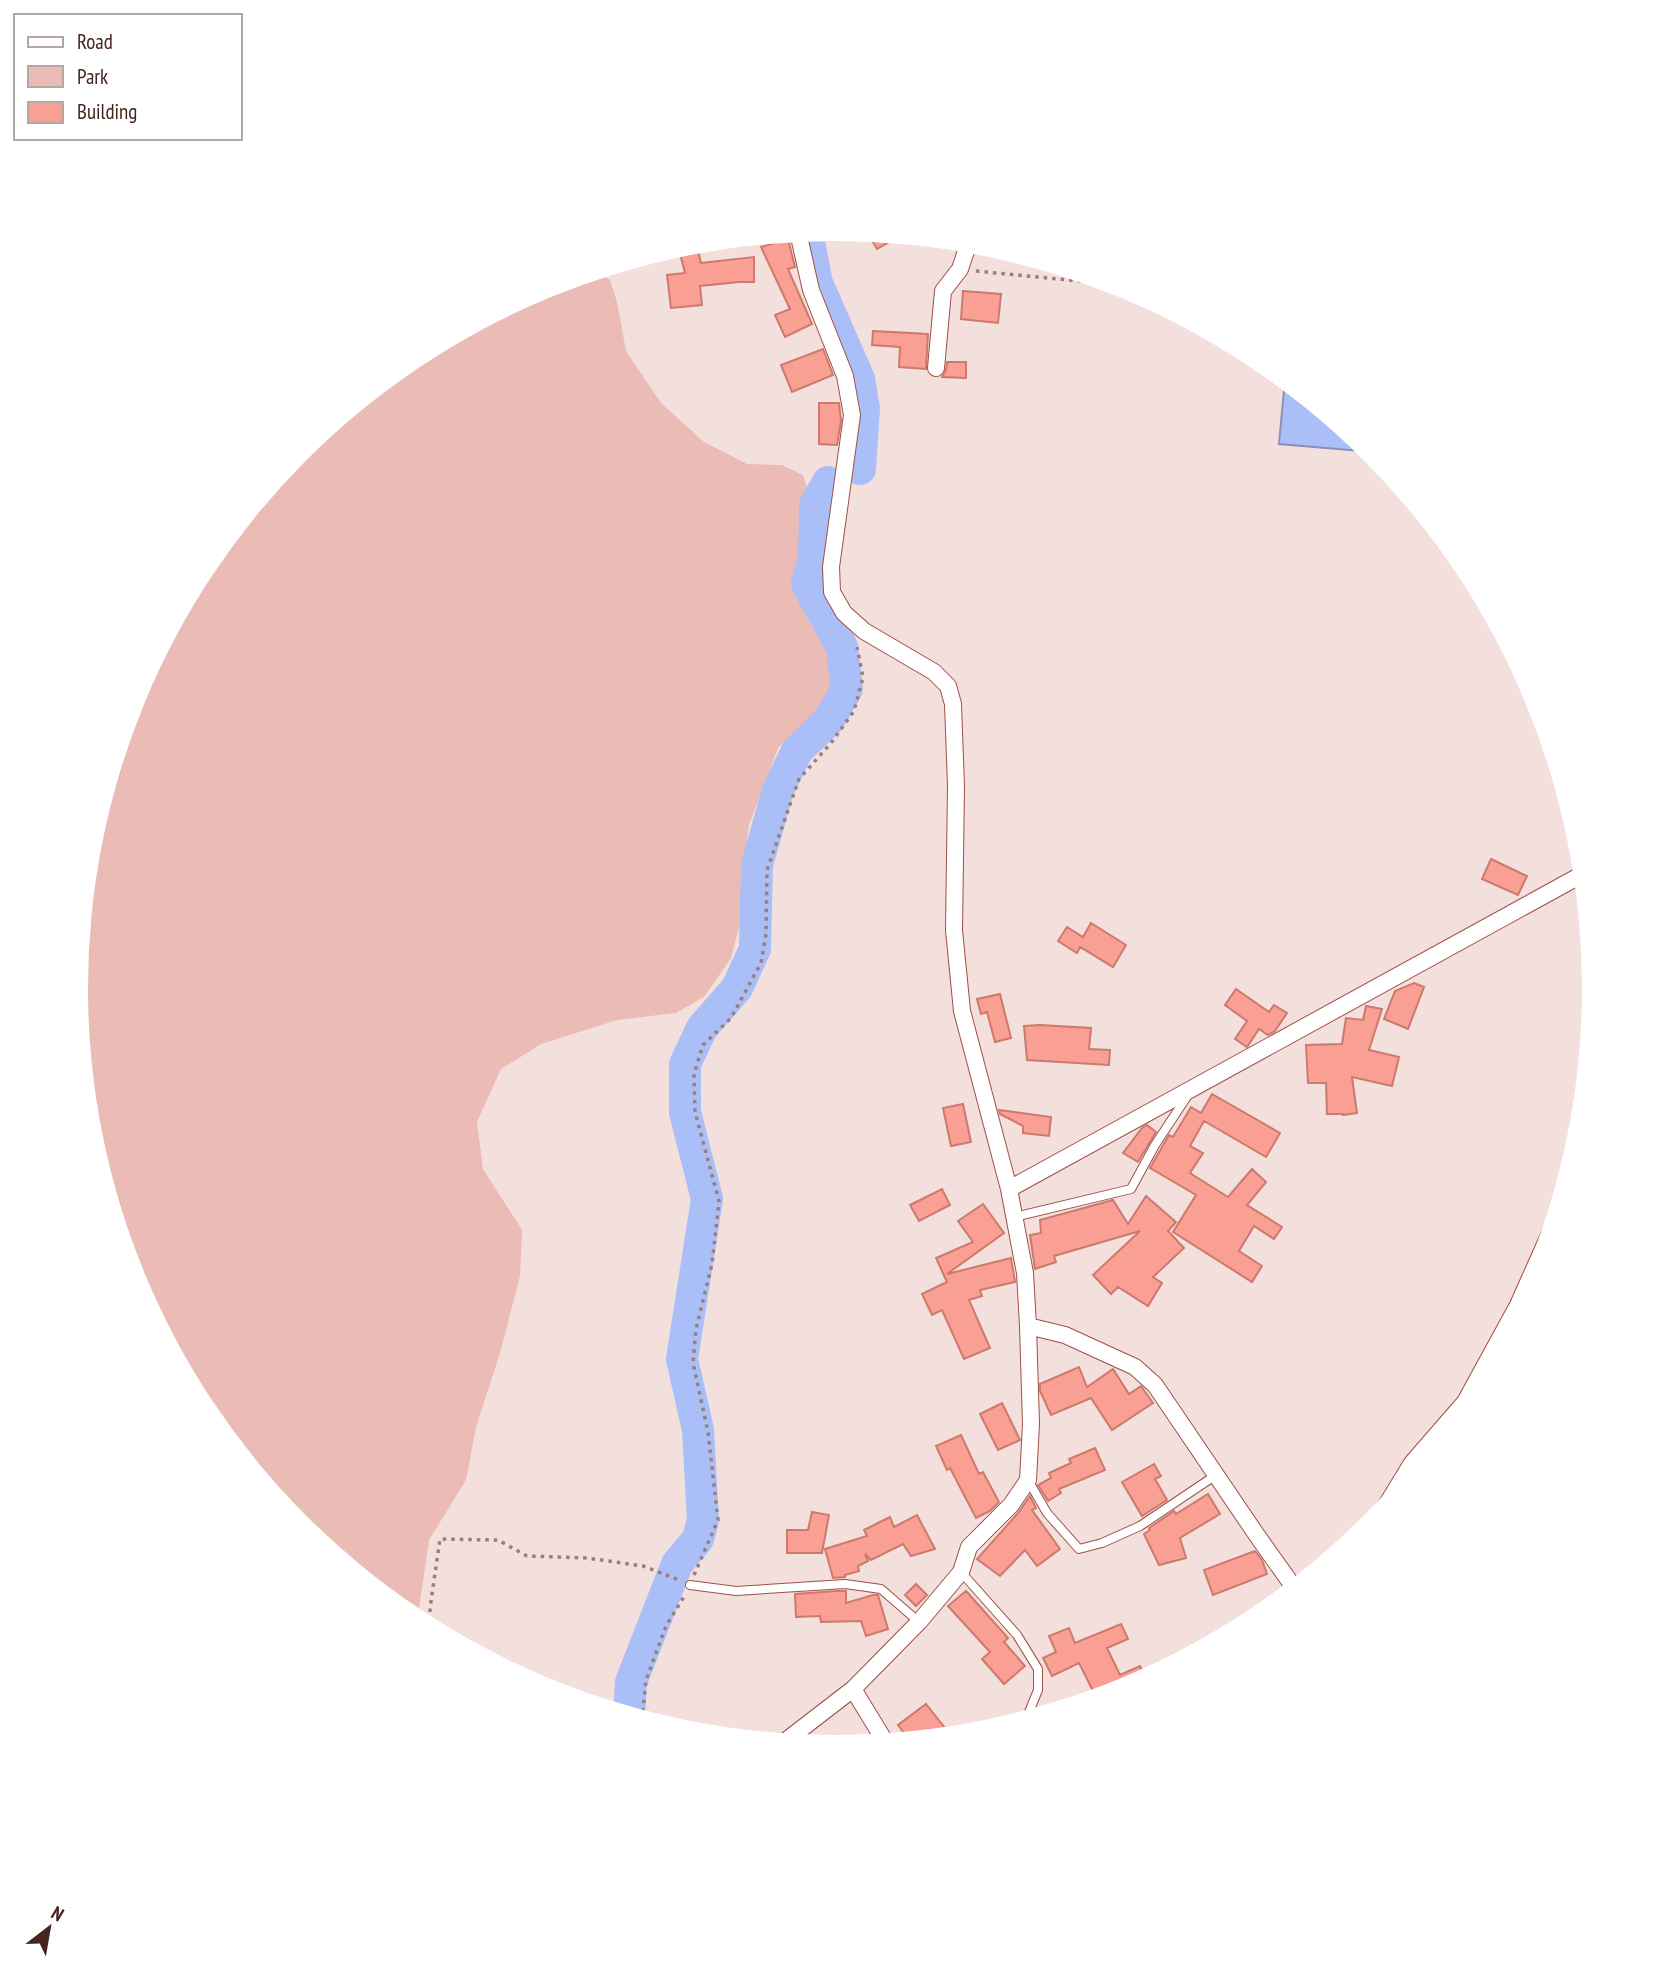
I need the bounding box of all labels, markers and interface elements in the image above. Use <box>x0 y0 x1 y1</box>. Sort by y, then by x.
legend <box>14 14 242 140</box>
text: Road <box>77 28 113 55</box>
text: Park <box>77 63 108 90</box>
text: Building <box>77 98 137 125</box>
north arrow <box>14 1893 84 1963</box>
text: N <box>47 1900 68 1926</box>

